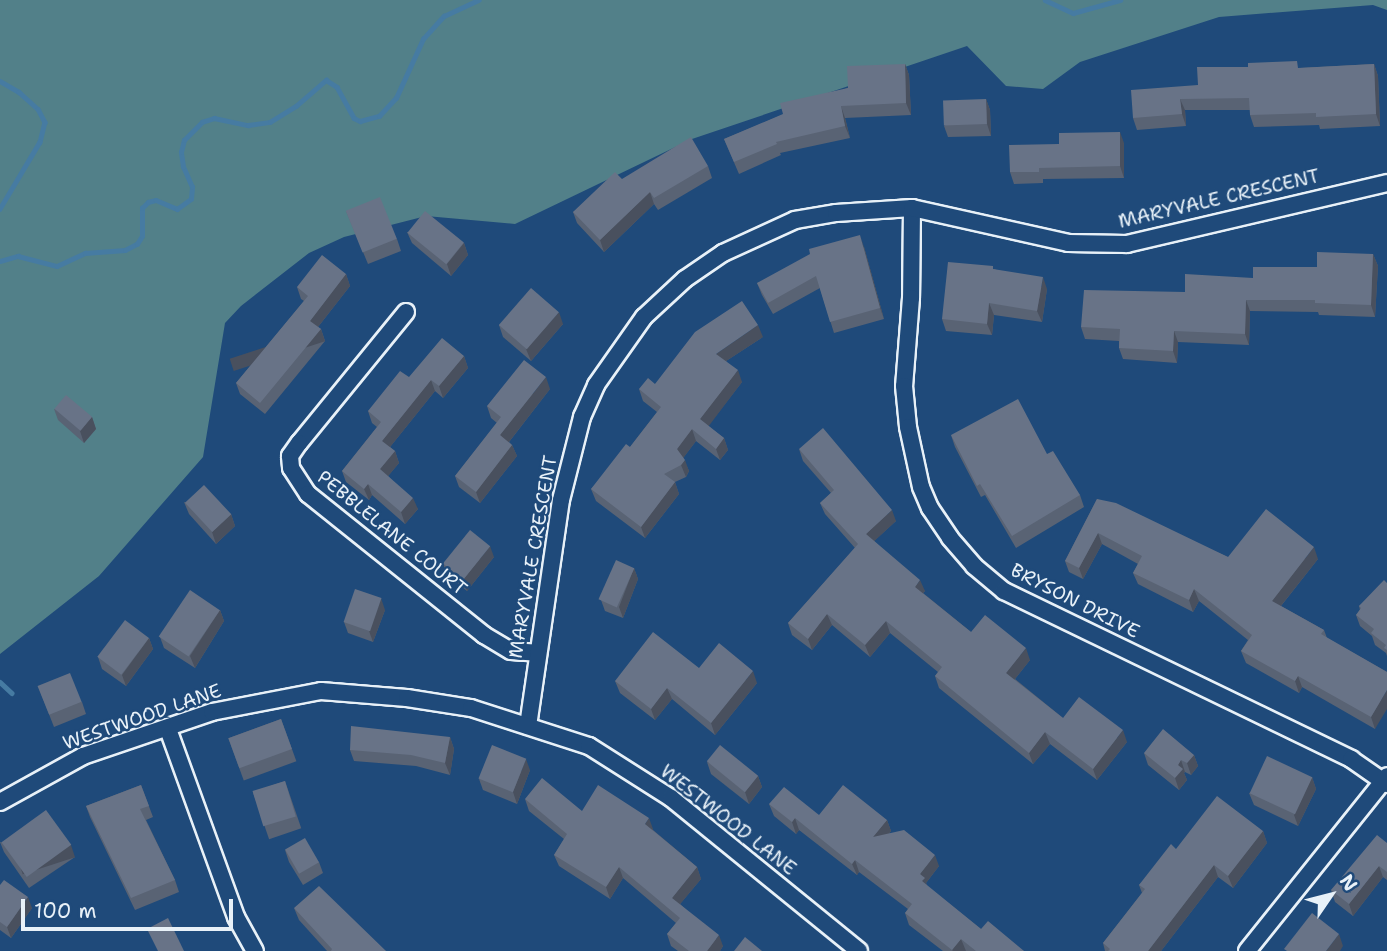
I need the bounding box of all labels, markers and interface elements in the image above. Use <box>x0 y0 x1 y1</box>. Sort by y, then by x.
street label: MARYVALE CRESCENT <box>1116 165 1322 233</box>
street label: MARYVALE CRESCENT <box>504 454 562 660</box>
street label: PEBBLELANE COURT <box>313 466 471 600</box>
street label: BRYSON DRIVE <box>1007 559 1143 643</box>
street label: WESTWOOD LANE <box>60 679 224 755</box>
street label: WESTWOOD LANE <box>656 760 800 880</box>
north arrow <box>1296 860 1366 930</box>
text: N <box>1334 869 1363 896</box>
scale bar <box>24 884 236 928</box>
text: 100 m <box>34 897 97 925</box>

